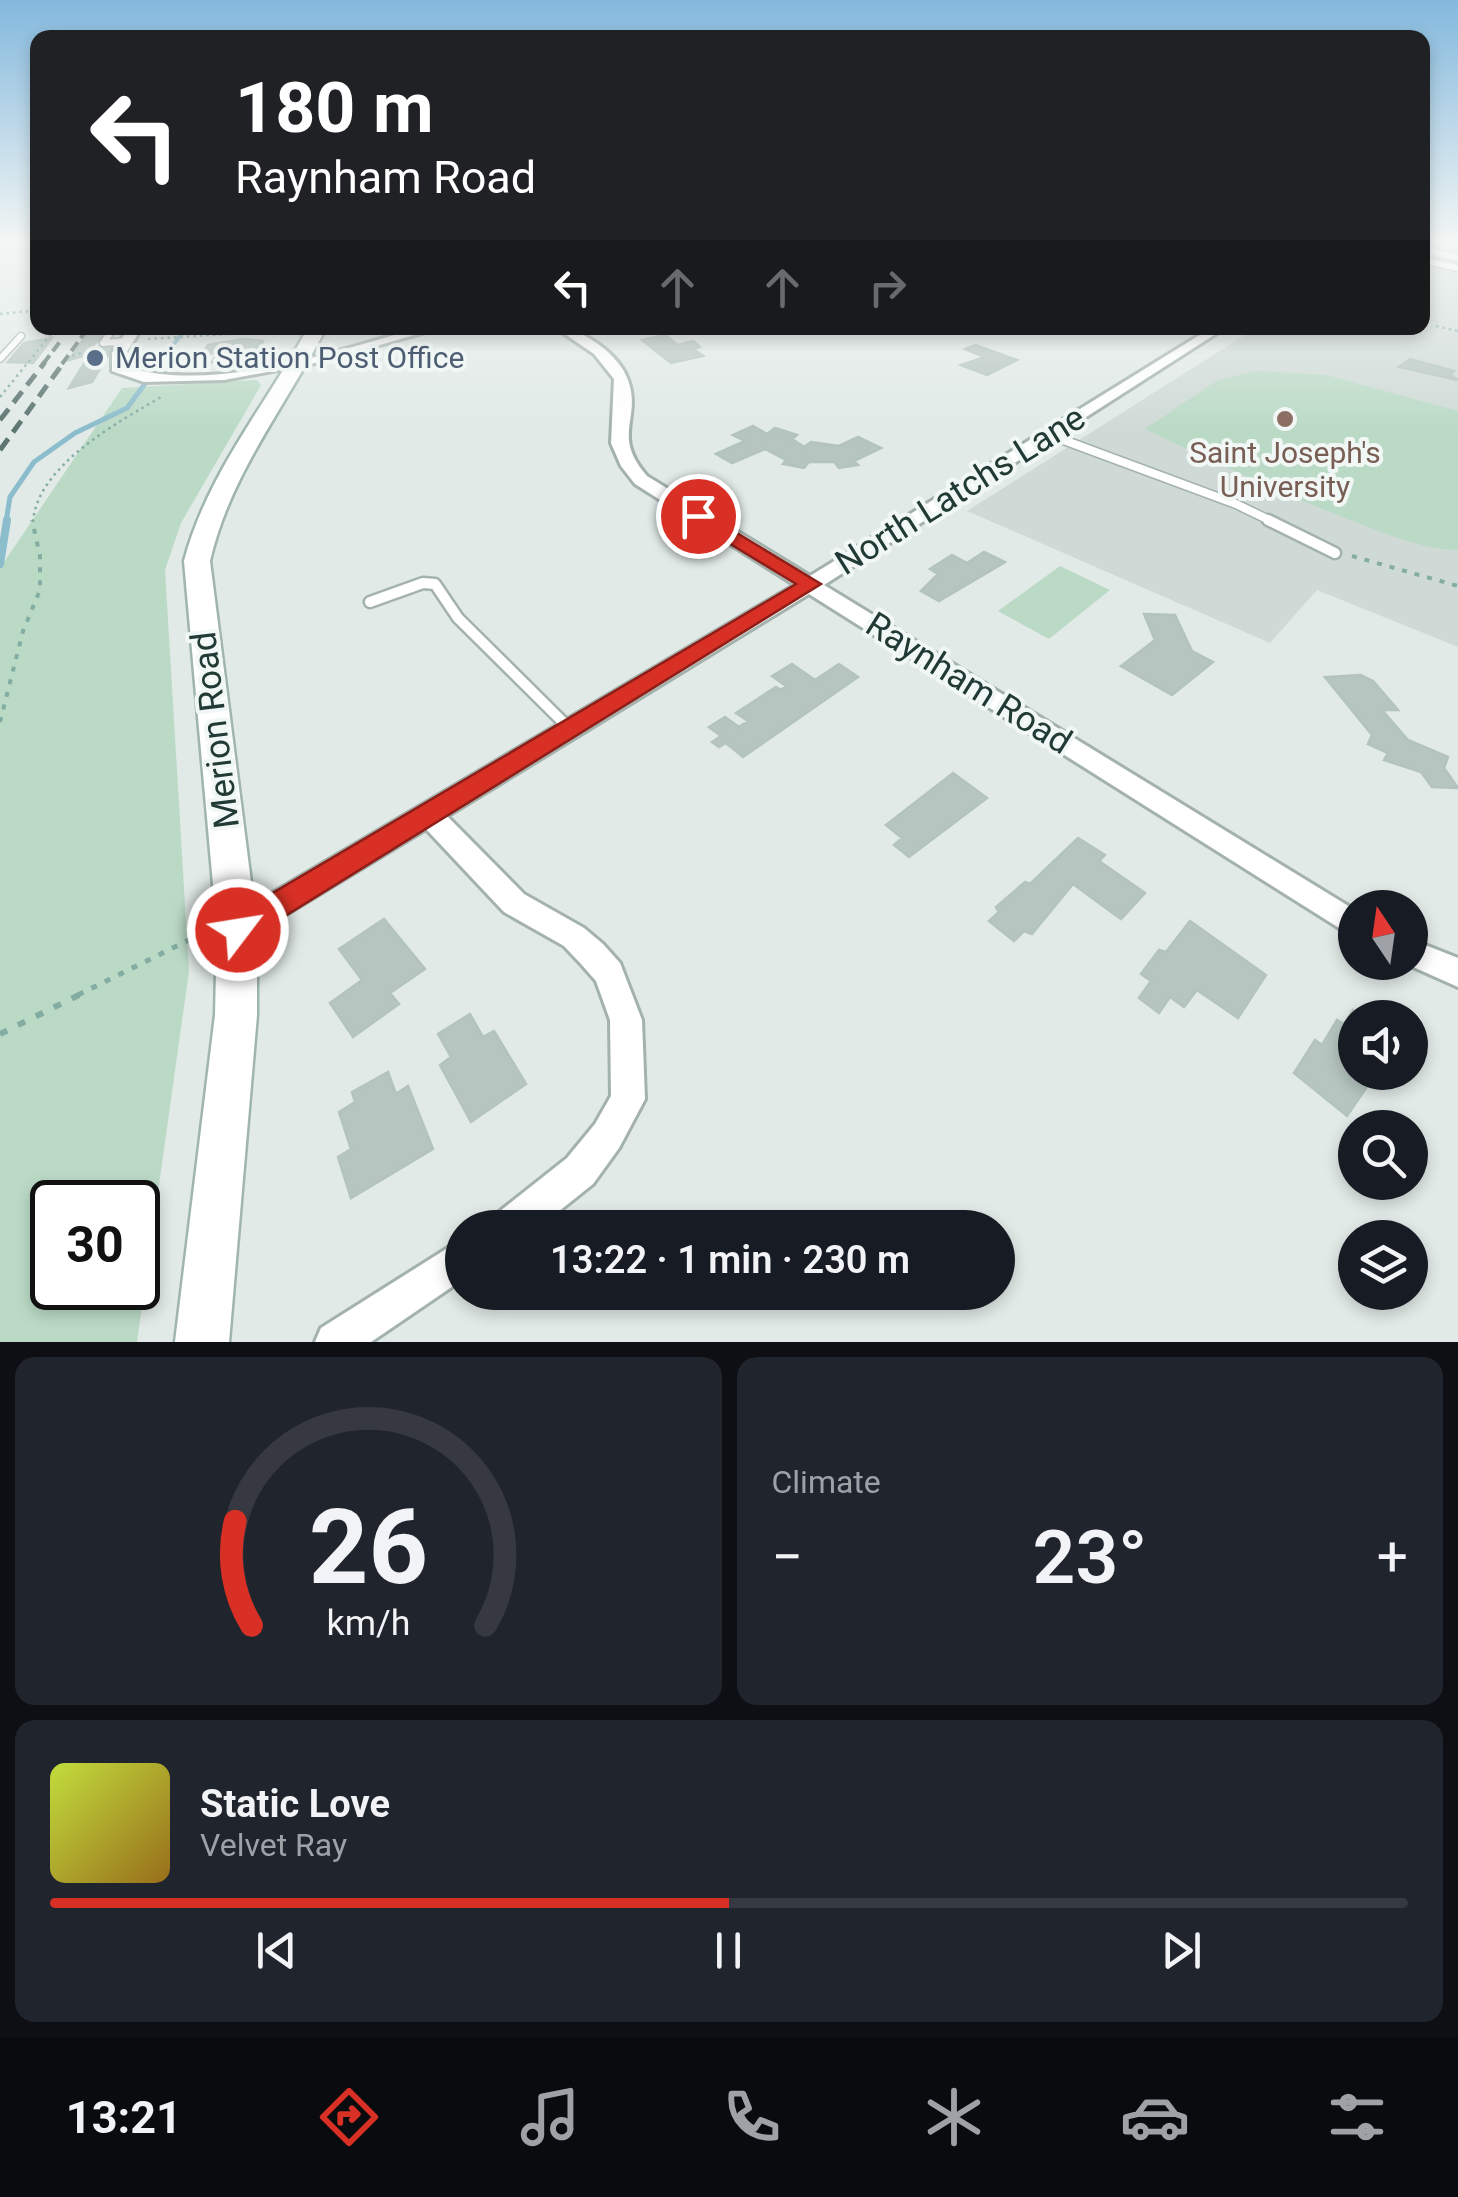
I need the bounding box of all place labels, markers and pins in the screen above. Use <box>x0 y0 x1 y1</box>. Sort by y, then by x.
place label: Merion Station Post Office <box>115 340 464 375</box>
marker: Merion Station Post Office <box>84 347 106 369</box>
marker: Saint Joseph's University <box>1274 408 1296 430</box>
place label: Saint Joseph's University <box>1189 435 1381 504</box>
pin <box>656 474 741 559</box>

